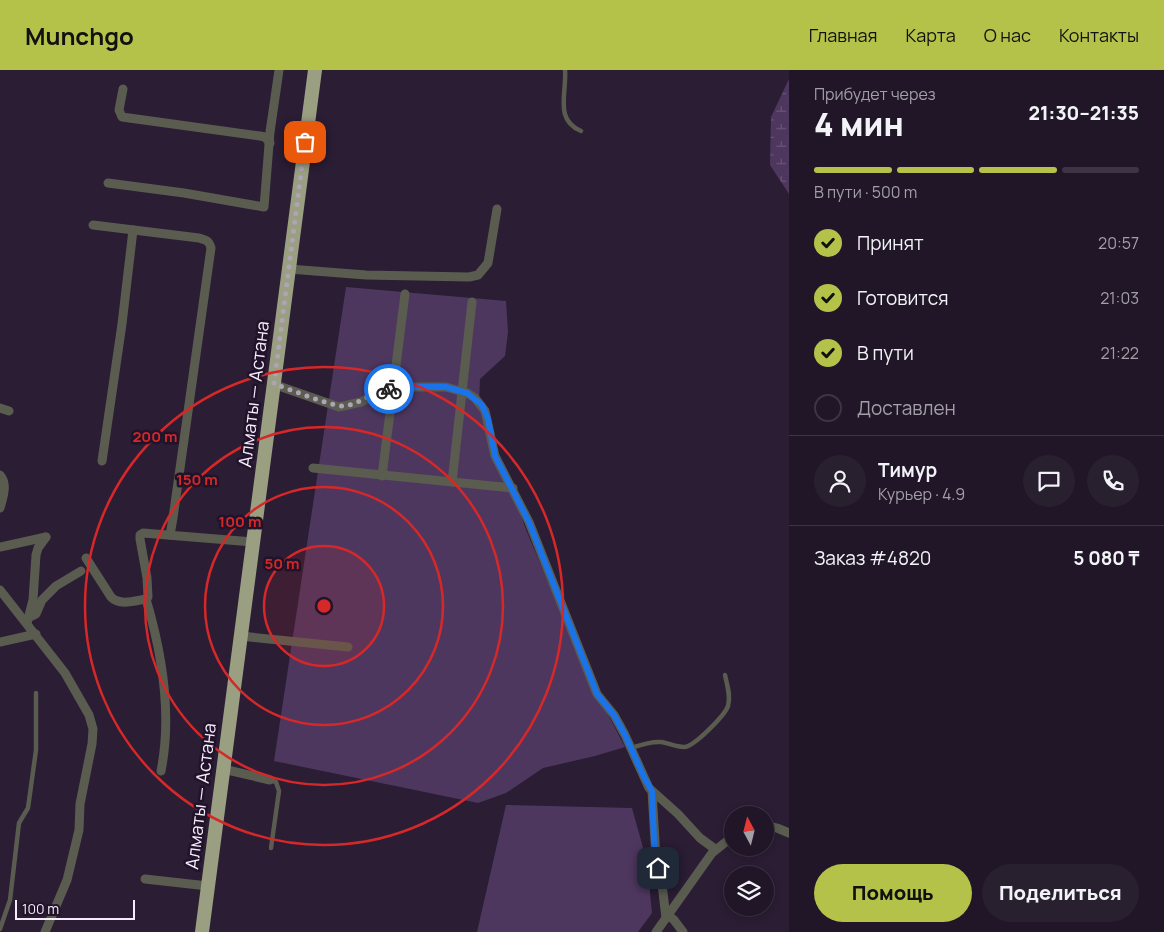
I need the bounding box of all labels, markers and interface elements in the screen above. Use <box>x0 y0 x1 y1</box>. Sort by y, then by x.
text: Munchgo <box>25 19 134 52</box>
text: Главная <box>809 23 878 47</box>
text: Карта <box>906 23 956 47</box>
text: О нас <box>984 23 1031 47</box>
text: Контакты <box>1059 23 1139 47</box>
text: Прибудет через <box>814 83 936 105</box>
text: 21:30–21:35 <box>1029 100 1139 126</box>
text: 4 мин <box>814 102 904 146</box>
pin <box>284 121 326 163</box>
icon: bag <box>291 128 319 156</box>
text: В пути · 500 m <box>814 181 917 203</box>
icon: check <box>814 229 842 257</box>
text: Принят <box>857 230 924 256</box>
text: 20:57 <box>1098 232 1139 254</box>
icon: check <box>814 284 842 312</box>
text: Готовится <box>857 285 949 311</box>
text: 21:03 <box>1100 287 1139 309</box>
street label: Алматы — Астана <box>232 320 274 468</box>
icon: check <box>814 339 842 367</box>
text: В пути <box>857 340 914 366</box>
text: 21:22 <box>1101 342 1139 364</box>
courier <box>364 364 414 414</box>
icon: bike <box>375 375 403 403</box>
text: Доставлен <box>857 395 956 421</box>
text: 200 m <box>132 426 178 447</box>
button: person <box>814 455 866 507</box>
button: chat <box>1023 455 1075 507</box>
button: phone <box>1087 455 1139 507</box>
text: Тимур <box>878 457 937 483</box>
text: 150 m <box>176 469 218 490</box>
text: Курьер · 4.9 <box>878 483 965 505</box>
text: 100 m <box>219 511 261 532</box>
text: Заказ #4820 <box>814 545 931 571</box>
text: 5 080 ₸ <box>1073 545 1139 571</box>
text: 50 m <box>264 553 300 574</box>
centre of rings <box>315 597 333 615</box>
street label: Алматы — Астана <box>179 722 221 870</box>
north arrow <box>724 806 774 856</box>
map controls <box>724 806 774 916</box>
pin <box>637 847 679 889</box>
icon: home <box>644 854 672 882</box>
button: Помощь <box>814 864 972 922</box>
button: Поделиться <box>982 864 1139 922</box>
button: layers <box>724 866 774 916</box>
scale bar <box>15 897 135 920</box>
text: 100 m <box>22 899 59 918</box>

